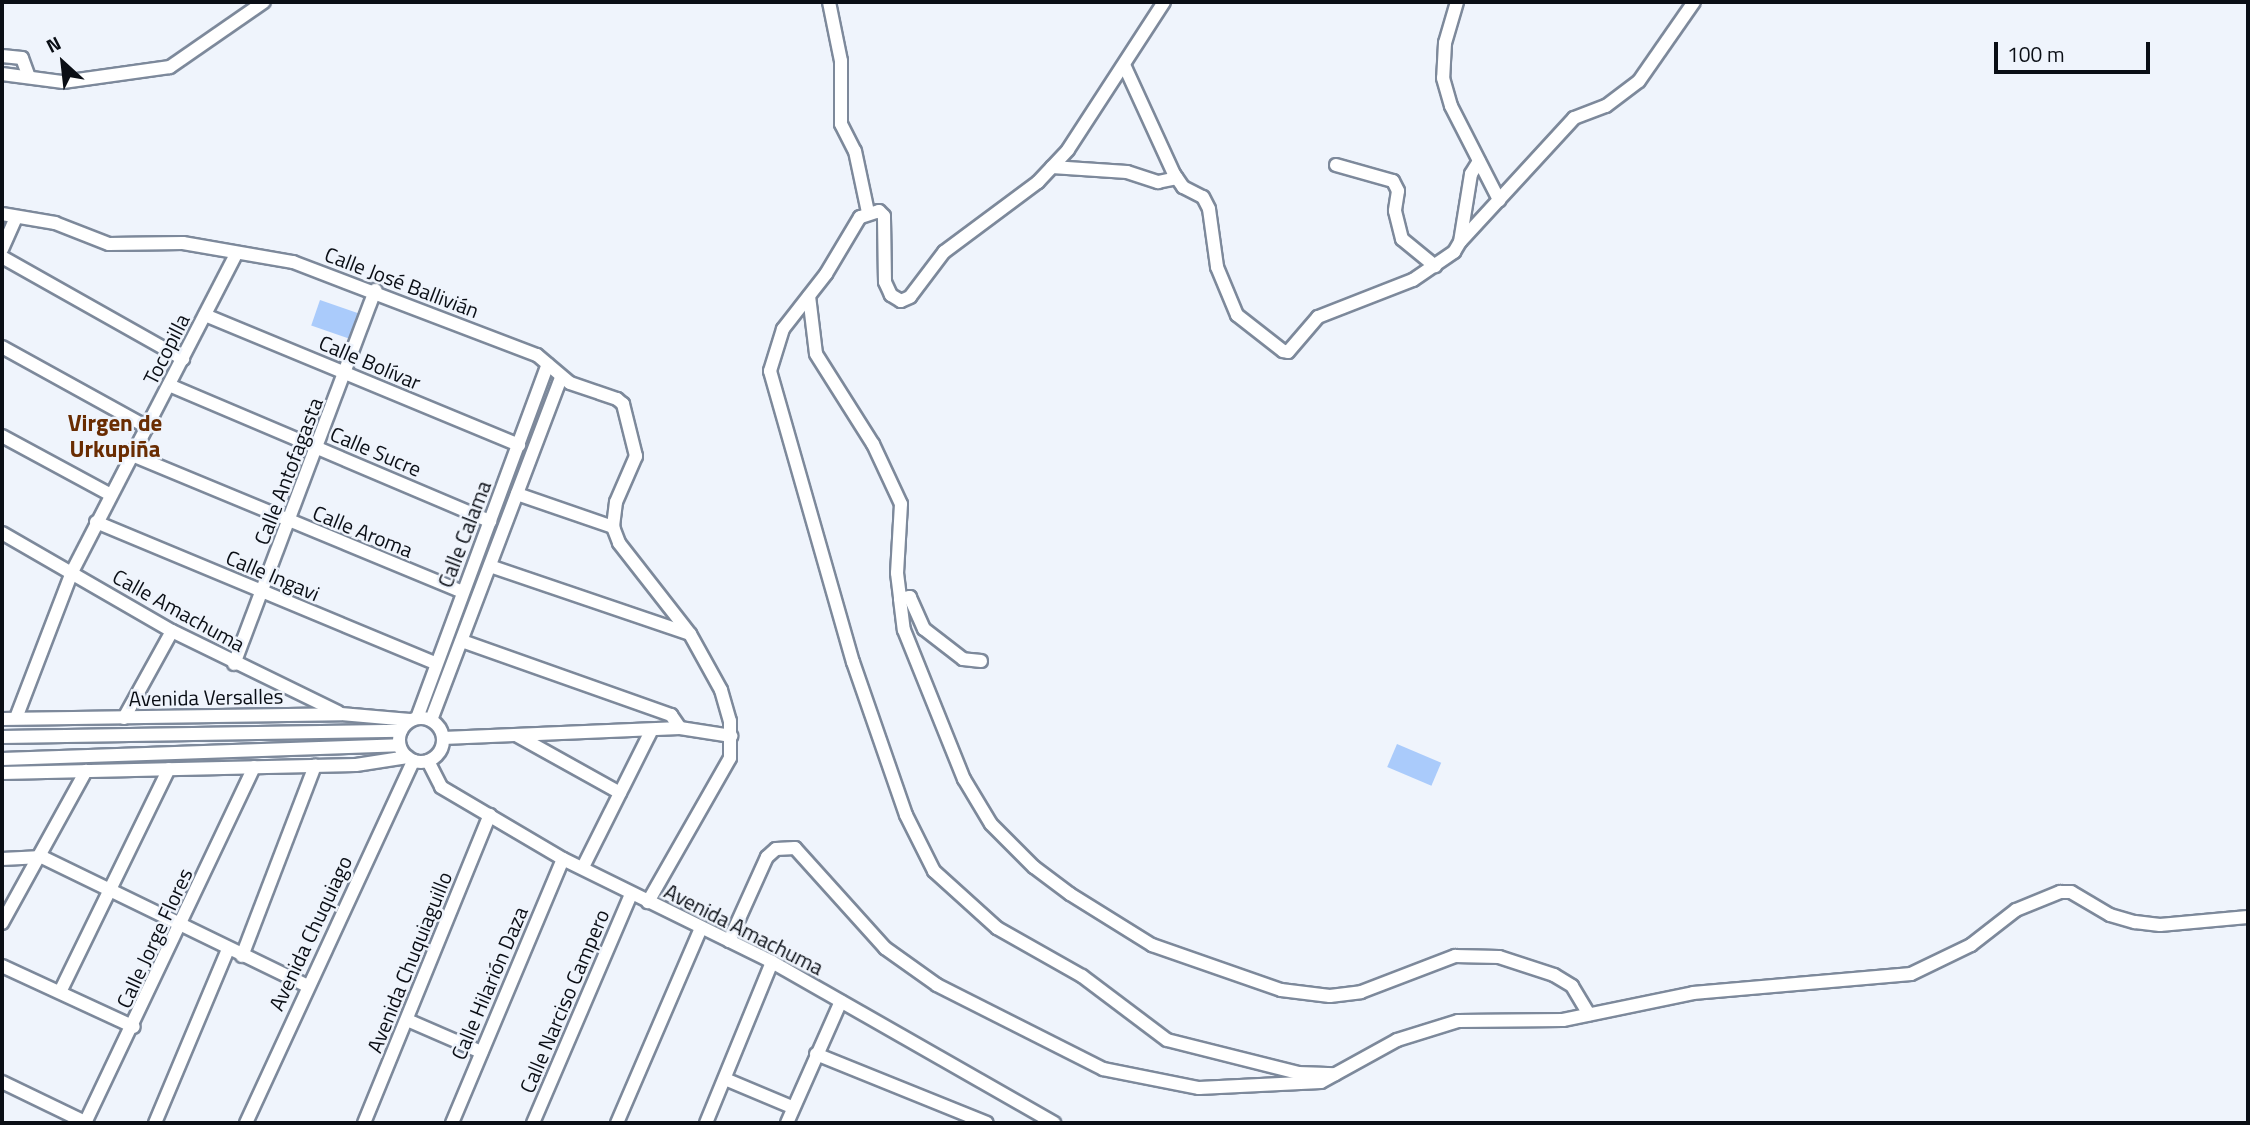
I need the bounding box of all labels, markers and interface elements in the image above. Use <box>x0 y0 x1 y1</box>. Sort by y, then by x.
north arrow <box>28 28 98 98</box>
text: N <box>41 28 66 60</box>
scale bar <box>1998 28 2154 72</box>
text: 100 m <box>2007 38 2064 70</box>
street label: Calle José Ballivián <box>321 241 483 323</box>
street label: Tocopilla <box>137 309 195 389</box>
street label: Calle Bolívar <box>315 329 425 395</box>
street label: Calle Antofagasta <box>248 394 328 548</box>
district label: Virgen de Urkupiña <box>68 409 162 463</box>
street label: Calle Sucre <box>327 421 425 481</box>
street label: Calle Calama <box>432 477 496 591</box>
street label: Calle Aroma <box>309 500 417 562</box>
street label: Calle Ingavi <box>222 544 324 606</box>
street label: Calle Amachuma <box>109 563 249 657</box>
street label: Avenida Versalles <box>129 683 283 711</box>
street label: Avenida Chuquiago <box>263 852 357 1014</box>
street label: Calle Jorge Flores <box>111 864 197 1012</box>
street label: Avenida Chuquiaguillo <box>361 868 457 1056</box>
street label: Avenida Amachuma <box>660 878 828 980</box>
street label: Calle Hilarión Daza <box>445 903 533 1063</box>
street label: Calle Narciso Campero <box>514 905 614 1097</box>

